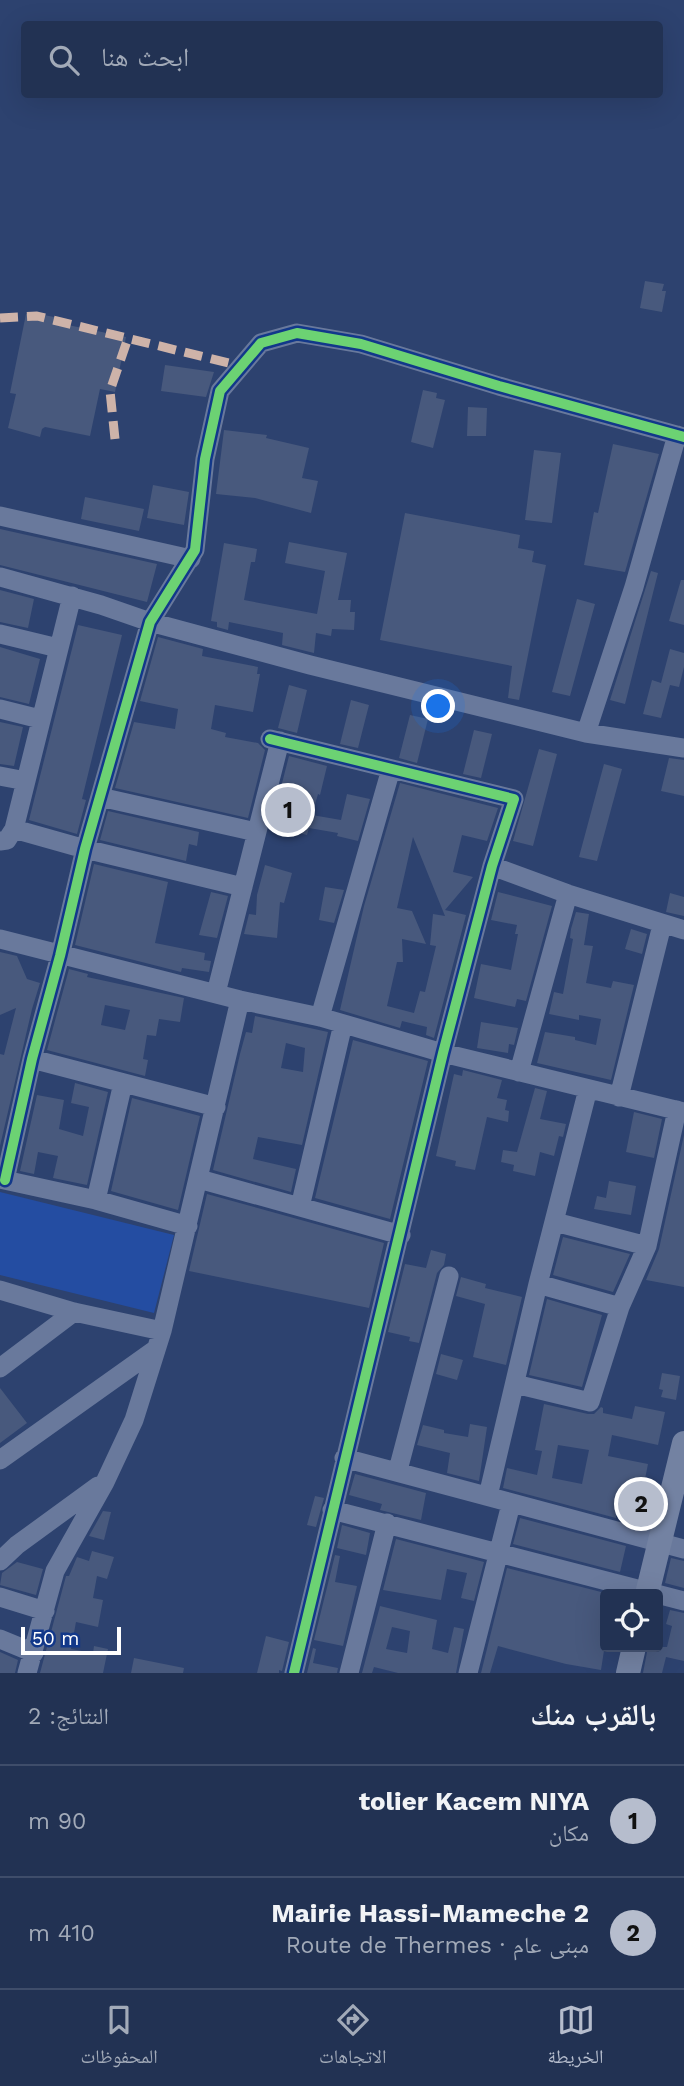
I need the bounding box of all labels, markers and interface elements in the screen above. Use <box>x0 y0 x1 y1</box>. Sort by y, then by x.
search box <box>21 21 663 98</box>
icon: search <box>45 41 83 79</box>
text: ابحث هنا <box>101 42 189 72</box>
your location <box>421 689 455 723</box>
pin: 1 <box>265 784 311 836</box>
pin: 2 <box>618 1478 664 1530</box>
map controls <box>600 1589 663 1652</box>
button: locate <box>600 1589 663 1652</box>
scale bar <box>21 1624 121 1656</box>
text: 50 m <box>32 1627 79 1650</box>
text: بالقرب منك <box>530 1697 656 1732</box>
text: النتائج: 2 <box>28 1703 109 1730</box>
text: tolier Kacem NIYA <box>359 1786 589 1816</box>
text: 90 m <box>28 1808 86 1835</box>
text: 1 <box>628 1808 638 1835</box>
text: مكان <box>549 1820 589 1847</box>
text: Mairie Hassi-Mameche 2 <box>271 1898 589 1928</box>
text: 410 m <box>28 1920 95 1947</box>
text: 2 <box>626 1920 640 1947</box>
text: مبنى عام · Route de Thermes <box>286 1932 589 1959</box>
tab: المحفوظات <box>81 2001 158 2075</box>
tab: الاتجاهات <box>319 2001 386 2075</box>
tab: الخريطة <box>548 2001 603 2075</box>

